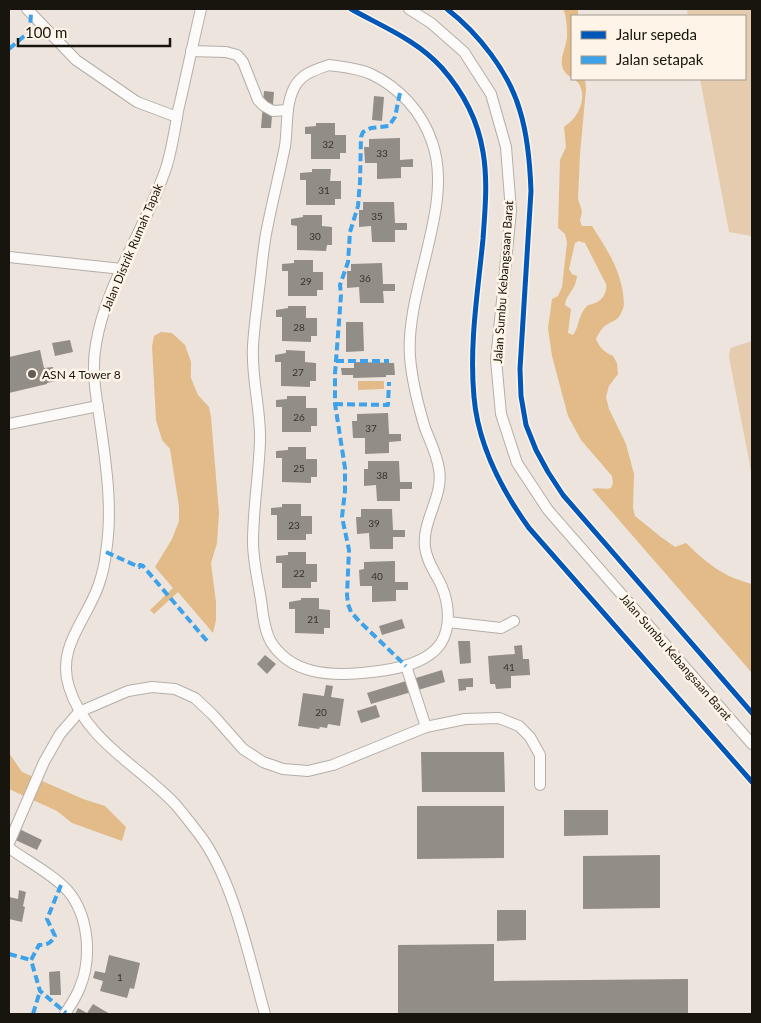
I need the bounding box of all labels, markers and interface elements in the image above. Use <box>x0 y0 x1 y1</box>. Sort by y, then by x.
scale bar <box>18 15 170 47</box>
legend <box>571 15 746 80</box>
text: 100 m <box>25 23 67 41</box>
text: Jalur sepeda <box>616 25 697 43</box>
text: Jalan setapak <box>616 50 704 68</box>
house number: 32 <box>322 138 334 150</box>
house number: 33 <box>376 147 388 159</box>
street label: Jalan Distrik Rumah Tapak <box>98 180 166 313</box>
house number: 31 <box>318 184 330 196</box>
street label: Jalan Sumbu Kebangsaan Barat <box>490 199 516 364</box>
house number: 35 <box>371 210 383 222</box>
house number: 30 <box>309 230 321 242</box>
house number: 36 <box>359 272 371 284</box>
house number: 29 <box>300 275 312 287</box>
house number: 28 <box>293 321 305 333</box>
house number: 27 <box>292 366 304 378</box>
place label: ASN 4 Tower 8 <box>42 367 121 382</box>
marker: ASN 4 Tower 8 <box>26 368 38 380</box>
house number: 26 <box>293 411 305 423</box>
house number: 37 <box>365 422 377 434</box>
house number: 25 <box>293 462 305 474</box>
house number: 38 <box>376 469 388 481</box>
house number: 39 <box>368 517 380 529</box>
house number: 23 <box>288 519 300 531</box>
house number: 22 <box>293 567 305 579</box>
house number: 40 <box>371 570 383 582</box>
street label: Jalan Sumbu Kebangsaan Barat <box>617 590 736 724</box>
house number: 21 <box>307 613 319 625</box>
house number: 41 <box>503 661 515 673</box>
house number: 20 <box>315 706 327 718</box>
house number: 1 <box>117 971 123 983</box>

